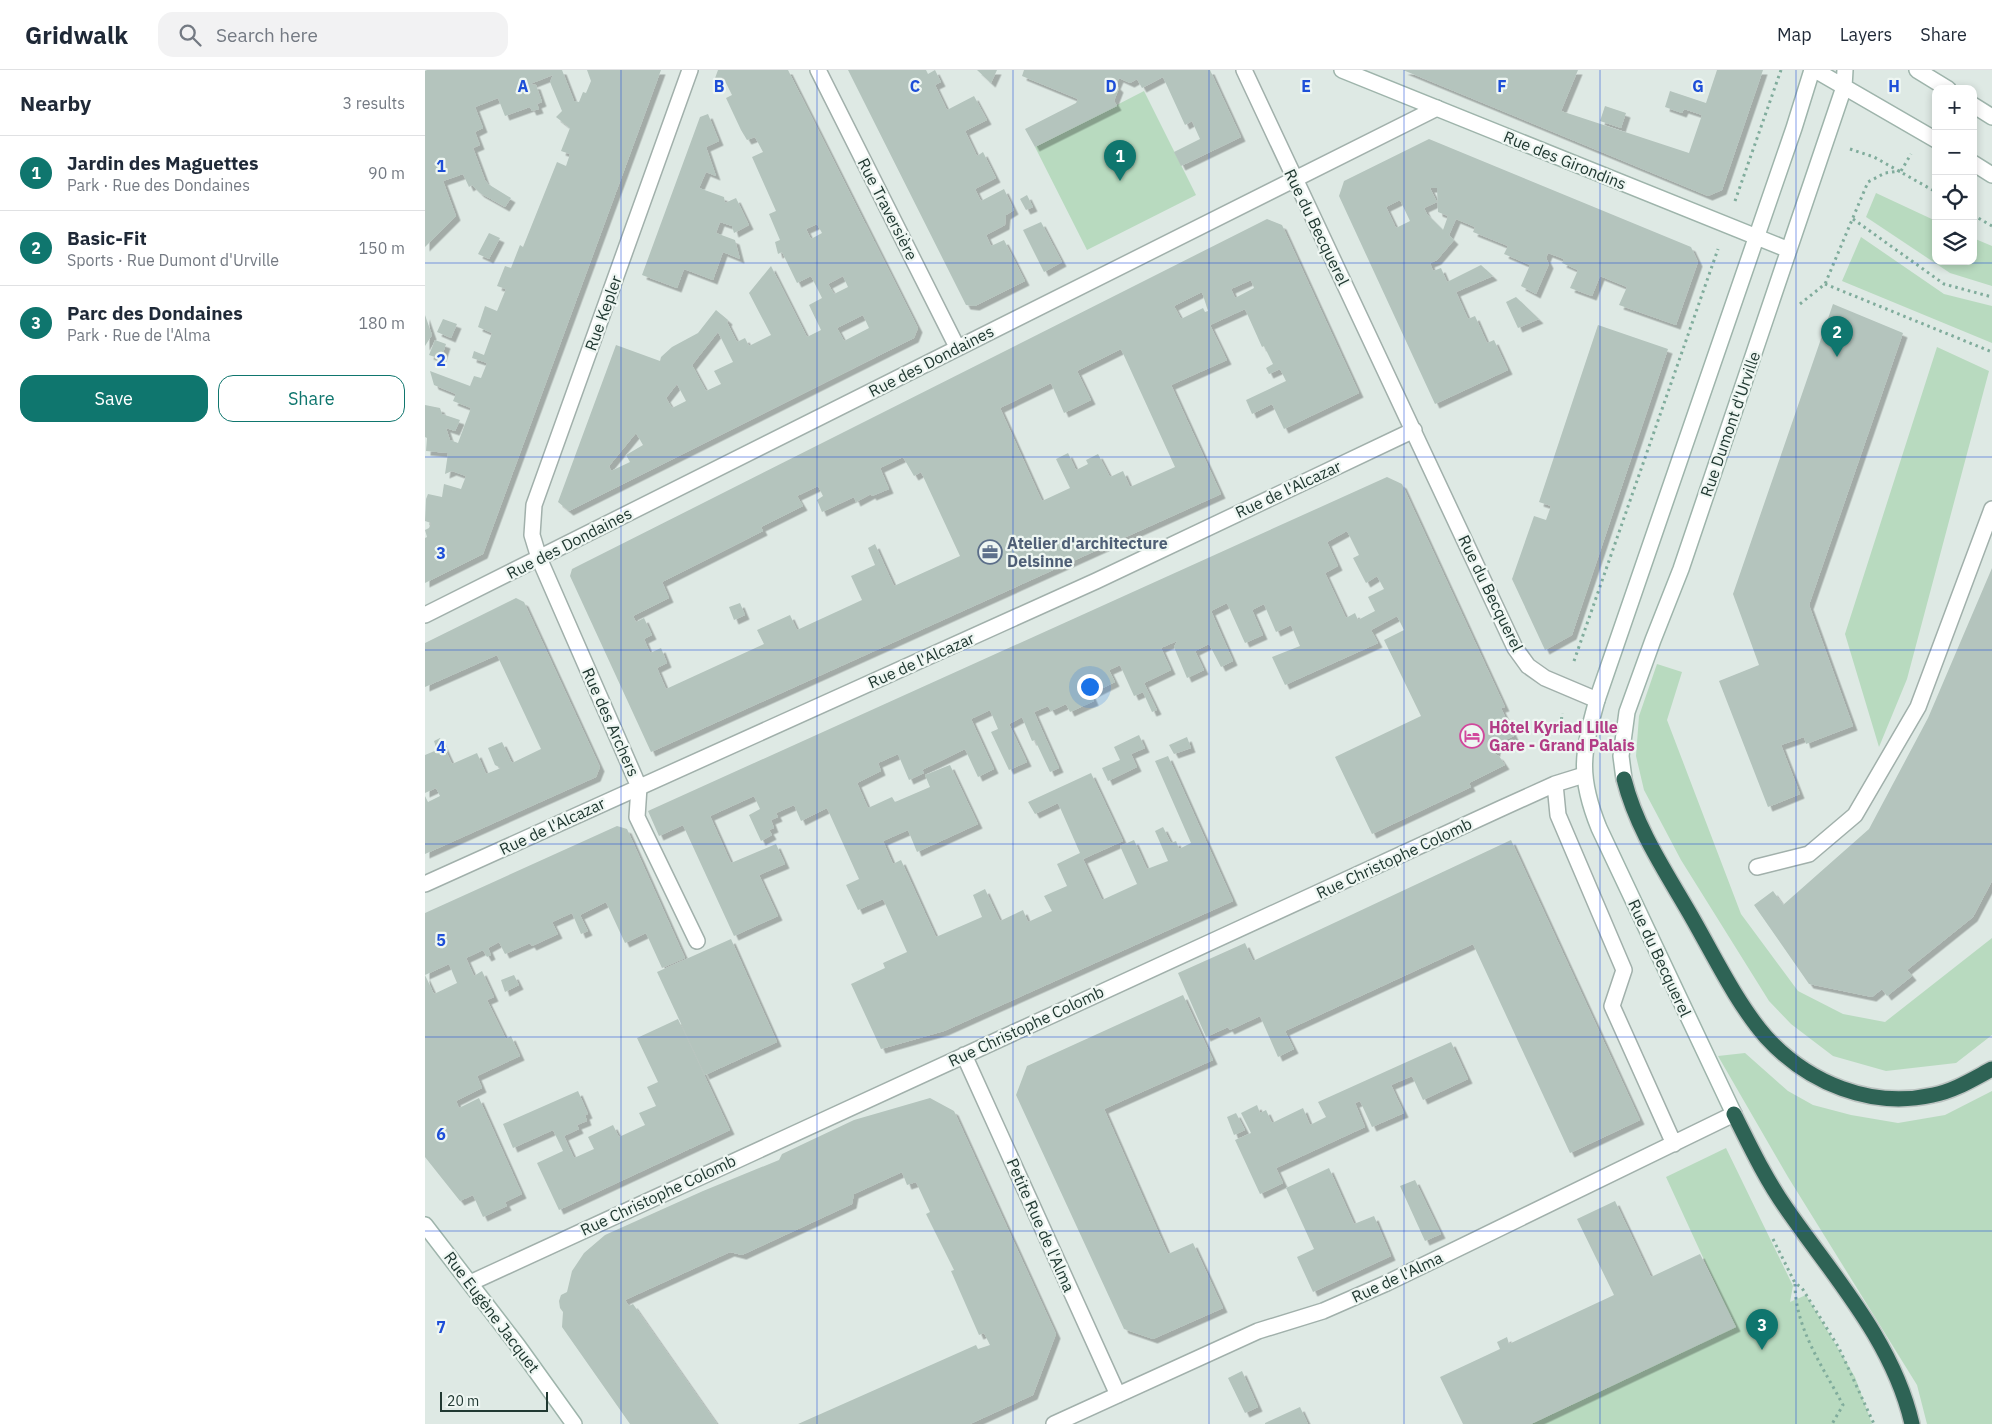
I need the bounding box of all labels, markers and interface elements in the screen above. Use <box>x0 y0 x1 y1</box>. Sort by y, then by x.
search box <box>158 12 508 57</box>
text: Gridwalk <box>25 19 128 51</box>
icon: search <box>176 21 204 49</box>
text: Search here <box>216 23 318 47</box>
text: Map <box>1777 23 1812 46</box>
text: Layers <box>1840 23 1892 46</box>
text: Share <box>1920 23 1967 46</box>
text: A <box>518 76 529 96</box>
text: B <box>714 76 725 96</box>
text: C <box>910 76 920 96</box>
text: D <box>1105 76 1117 96</box>
text: E <box>1301 76 1311 96</box>
text: F <box>1497 76 1507 96</box>
text: G <box>1692 76 1704 96</box>
text: H <box>1888 76 1900 96</box>
map controls <box>1932 85 1977 265</box>
button: + <box>1932 85 1977 130</box>
text: Nearby <box>20 89 91 117</box>
text: 3 results <box>342 93 405 113</box>
street label: Rue des Girondins <box>1501 126 1629 194</box>
button: − <box>1932 130 1977 175</box>
pin: 1 <box>1104 140 1136 181</box>
text: Jardin des Maguettes <box>67 151 259 175</box>
street label: Rue Traversière <box>854 155 922 264</box>
text: 1 <box>436 156 446 176</box>
text: 1 <box>31 163 41 183</box>
text: 90 m <box>368 163 405 183</box>
street label: Rue du Becquerel <box>1280 165 1354 289</box>
text: Park · Rue des Dondaines <box>67 175 250 195</box>
button: locate <box>1932 175 1977 220</box>
button: layers <box>1932 220 1977 265</box>
text: Basic-Fit <box>67 226 147 250</box>
text: 2 <box>31 238 41 258</box>
text: 150 m <box>358 238 405 258</box>
text: Sports · Rue Dumont d'Urville <box>67 250 279 270</box>
street label: Rue Kepler <box>580 272 626 353</box>
text: Parc des Dondaines <box>67 301 243 325</box>
text: 3 <box>31 313 41 333</box>
text: 180 m <box>358 313 405 333</box>
pin: 2 <box>1821 316 1853 357</box>
street label: Rue des Dondaines <box>865 321 997 401</box>
text: Park · Rue de l'Alma <box>67 325 210 345</box>
street label: Rue Dumont d'Urville <box>1696 348 1764 499</box>
text: 2 <box>436 350 446 370</box>
button: Save <box>20 375 208 422</box>
button: Share <box>218 375 405 422</box>
street label: Rue de l'Alcazar <box>1232 456 1344 522</box>
street label: Rue des Dondaines <box>503 503 635 583</box>
street label: Rue du Becquerel <box>1454 531 1528 655</box>
place label: Atelier d'architecture Delsinne <box>1007 533 1168 571</box>
office icon: Atelier d'architecture Delsinne <box>977 539 1003 565</box>
text: 3 <box>436 543 446 563</box>
street label: Rue de l'Alcazar <box>865 628 977 692</box>
street label: Rue des Archers <box>578 664 644 780</box>
your location <box>1077 674 1103 700</box>
place label: Hôtel Kyriad Lille Gare - Grand Palais <box>1489 717 1635 755</box>
hotel icon: Hôtel Kyriad Lille Gare - Grand Palais <box>1459 723 1485 749</box>
text: 4 <box>436 737 446 757</box>
street label: Rue de l'Alcazar <box>496 793 608 859</box>
street label: Rue Christophe Colomb <box>1313 813 1475 903</box>
street label: Rue du Becquerel <box>1624 896 1696 1020</box>
text: 5 <box>436 930 446 950</box>
street label: Rue Christophe Colomb <box>945 981 1107 1071</box>
text: 6 <box>436 1124 446 1144</box>
street label: Rue Christophe Colomb <box>577 1150 739 1240</box>
street label: Petite Rue de l'Alma <box>1003 1155 1080 1295</box>
street label: Rue Eugène Jacquet <box>440 1247 544 1377</box>
street label: Rue de l'Alma <box>1348 1247 1446 1307</box>
pin: 3 <box>1746 1309 1778 1350</box>
text: 7 <box>436 1317 446 1337</box>
scale bar <box>440 1389 547 1412</box>
text: 20 m <box>447 1392 479 1410</box>

